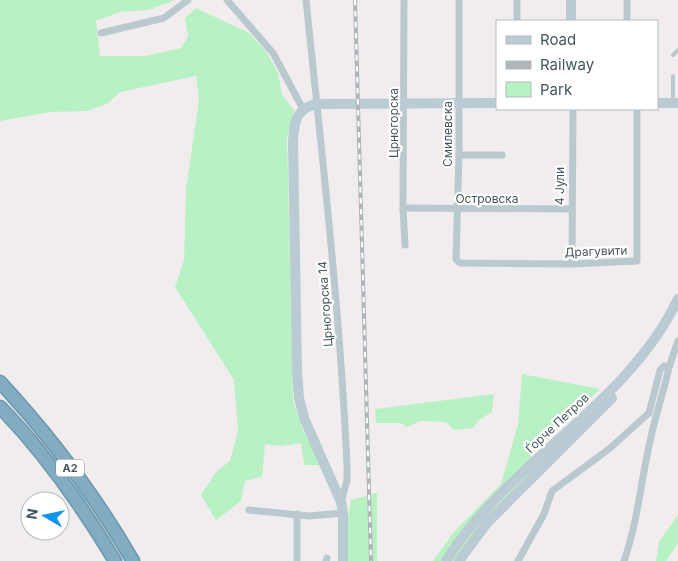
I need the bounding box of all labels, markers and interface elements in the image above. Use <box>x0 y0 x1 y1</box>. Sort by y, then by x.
legend <box>496 20 658 110</box>
text: Road <box>540 30 576 49</box>
text: Railway <box>540 55 595 74</box>
text: Park <box>540 80 573 99</box>
street label: Црногорска <box>386 88 401 158</box>
street label: Смилевска <box>440 101 455 167</box>
street label: 4 Јули <box>552 167 567 205</box>
street label: Островска <box>455 191 519 206</box>
street label: Драгувити <box>564 242 628 260</box>
street label: Црногорска 14 <box>315 260 335 347</box>
street label: Ѓорче Петров <box>522 390 592 456</box>
road number: A2 <box>56 459 84 476</box>
north arrow <box>20 491 70 541</box>
text: N <box>22 507 41 520</box>

